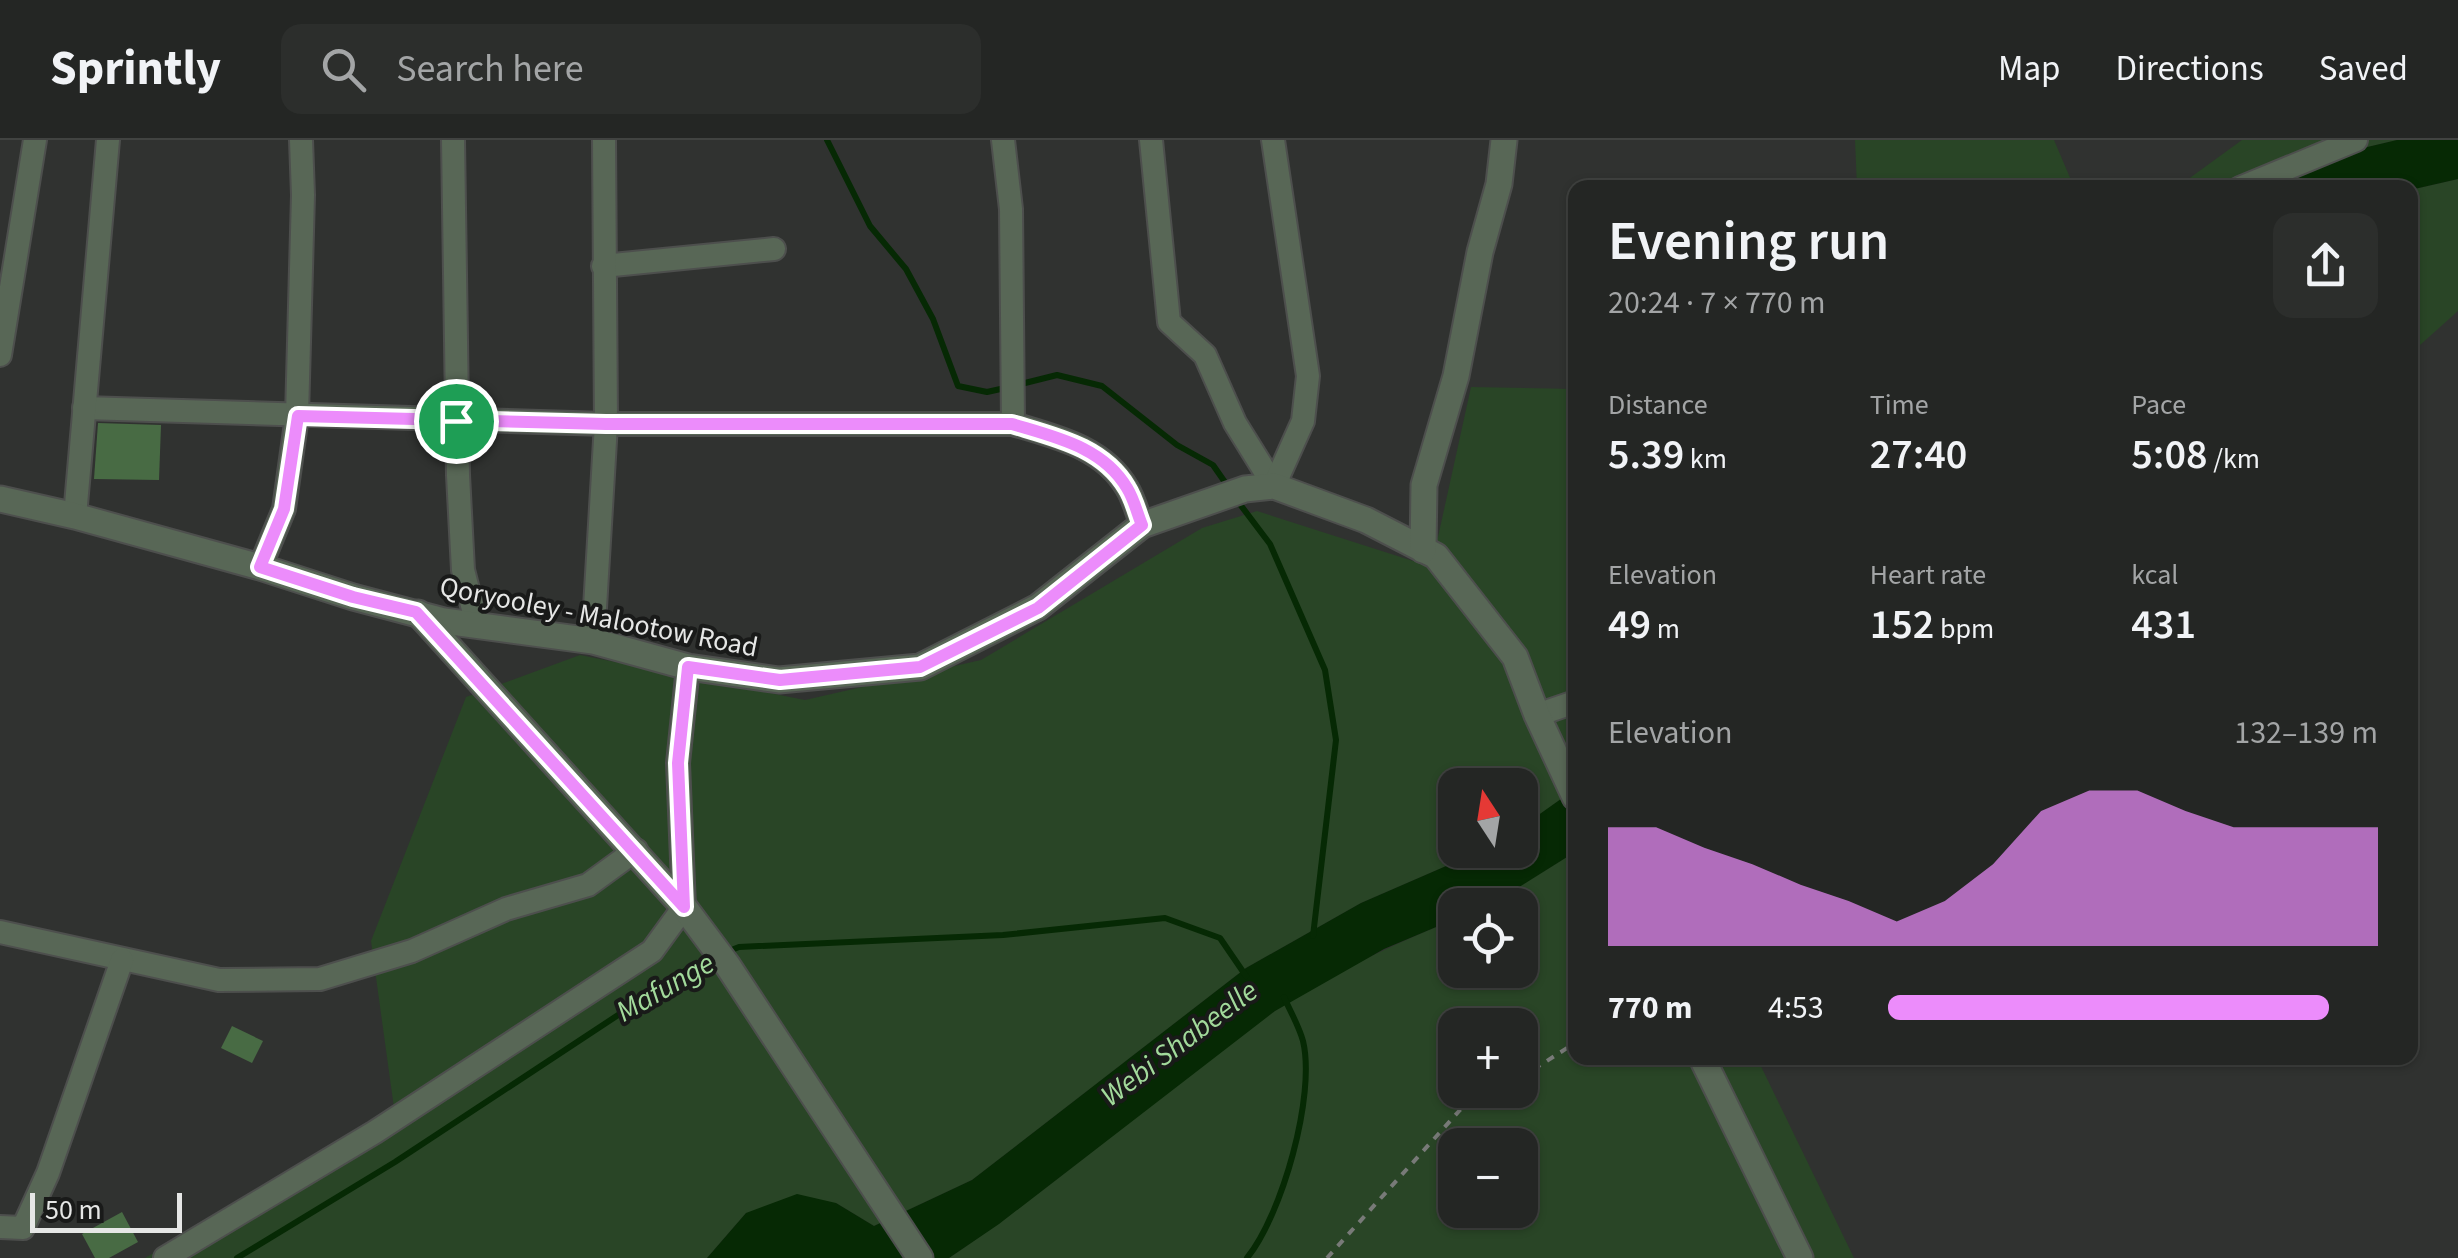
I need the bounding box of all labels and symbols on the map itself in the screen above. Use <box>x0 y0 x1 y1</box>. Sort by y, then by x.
pin <box>414 379 499 464</box>
street label: Qoryooley - Malootow Road <box>436 567 761 667</box>
north arrow <box>1438 768 1538 868</box>
water label: Mafunge <box>608 942 723 1033</box>
water label: Webi Shabeelle <box>1092 970 1267 1117</box>
scale bar <box>30 1188 182 1232</box>

